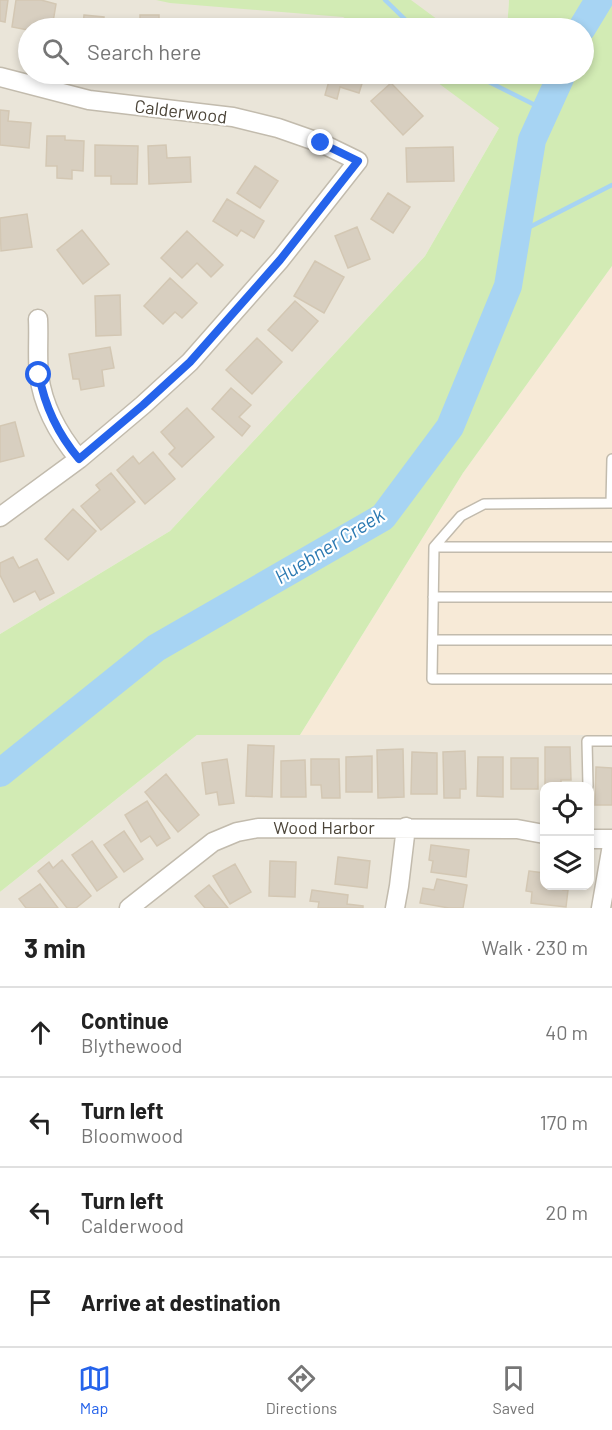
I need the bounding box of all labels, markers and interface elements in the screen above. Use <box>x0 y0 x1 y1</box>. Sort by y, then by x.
search box <box>18 18 594 84</box>
icon: search <box>39 35 72 68</box>
text: Search here <box>87 38 201 64</box>
street label: Calderwood <box>134 94 228 128</box>
route end <box>307 129 333 155</box>
route start <box>25 361 51 387</box>
water label: Huebner Creek <box>270 502 388 588</box>
map controls <box>540 782 594 890</box>
button: locate <box>540 782 594 836</box>
street label: Wood Harbor <box>273 816 375 838</box>
button: layers <box>540 836 594 890</box>
text: 3 min <box>24 932 86 963</box>
text: Walk · 230 m <box>482 935 588 959</box>
text: Continue <box>81 1007 169 1033</box>
icon: ahead <box>24 1016 57 1049</box>
text: 40 m <box>545 1020 588 1044</box>
text: Blythewood <box>81 1033 182 1057</box>
text: Turn left <box>81 1097 164 1123</box>
icon: left <box>24 1106 57 1139</box>
text: 170 m <box>540 1110 588 1134</box>
text: Bloomwood <box>81 1123 183 1147</box>
text: Turn left <box>81 1187 164 1213</box>
icon: left <box>24 1196 57 1229</box>
text: 20 m <box>545 1200 588 1224</box>
text: Calderwood <box>81 1213 184 1237</box>
icon: arrive <box>24 1286 57 1319</box>
text: Arrive at destination <box>81 1289 280 1315</box>
tab: Map <box>78 1362 111 1417</box>
tab: Directions <box>266 1362 337 1417</box>
tab: Saved <box>492 1362 534 1417</box>

